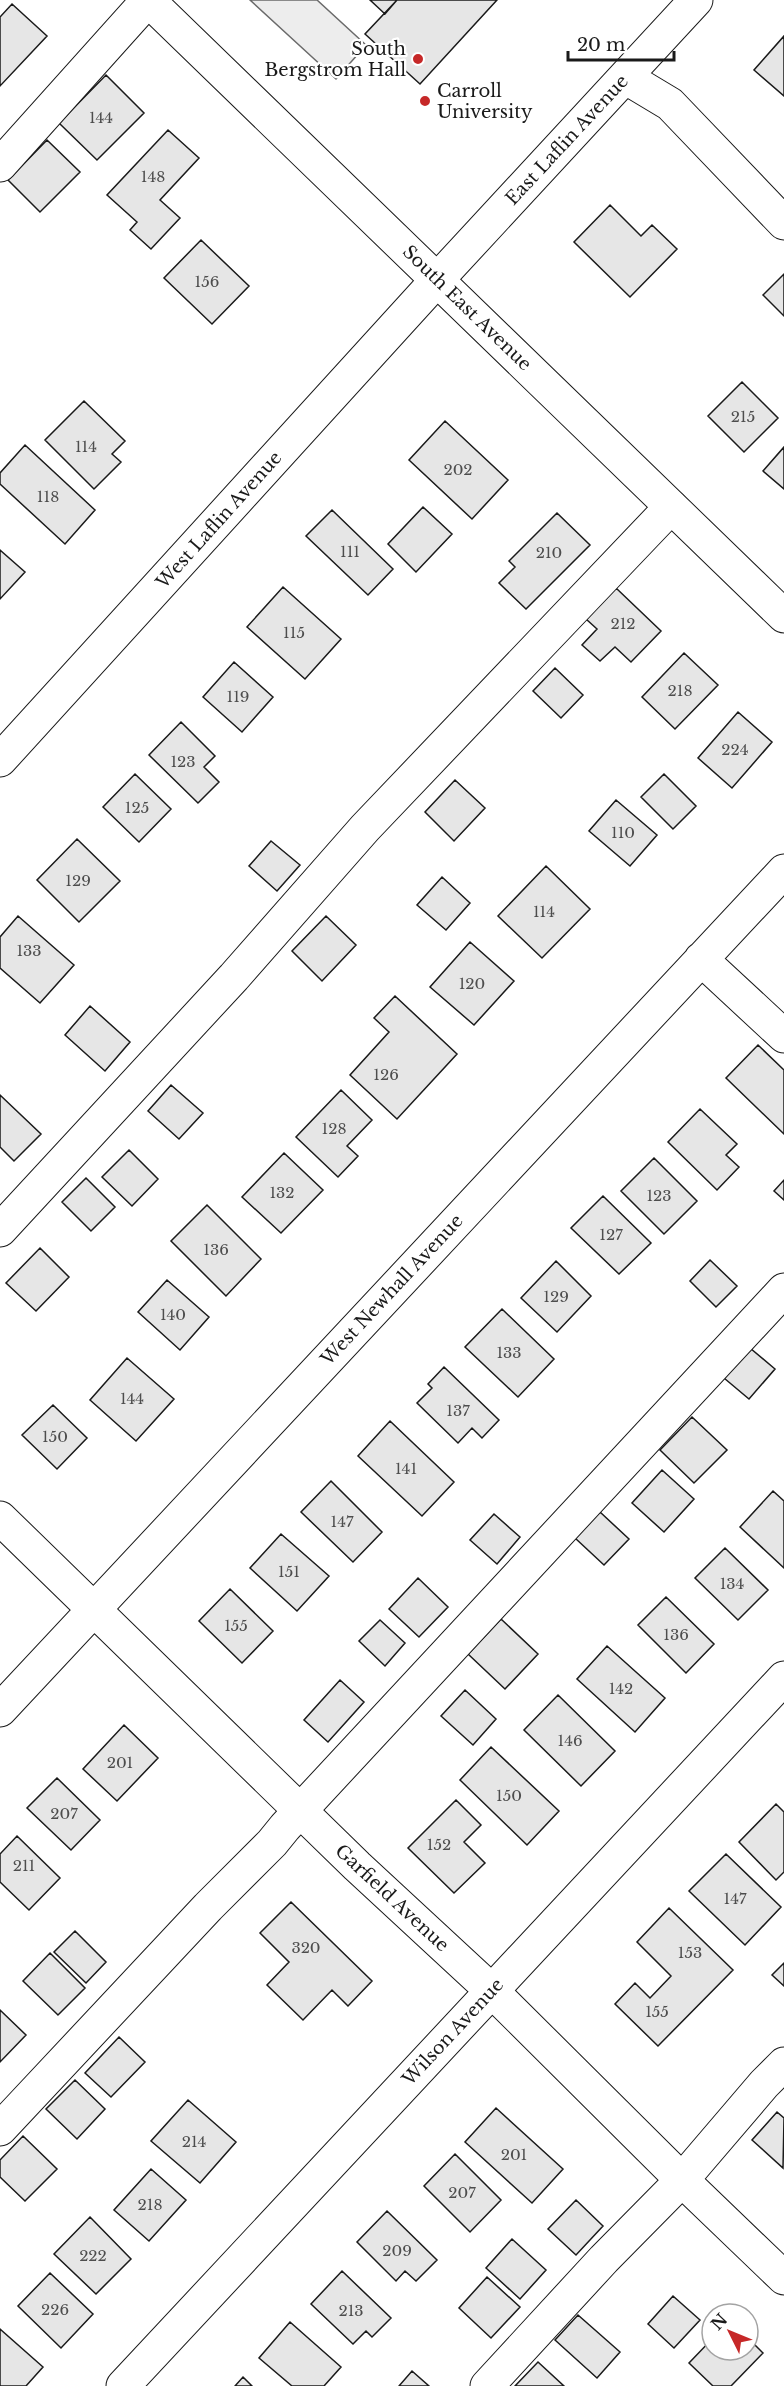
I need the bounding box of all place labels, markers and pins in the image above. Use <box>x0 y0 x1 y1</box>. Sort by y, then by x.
place label: South Bergstrom Hall <box>265 38 406 81</box>
marker: South Bergstrom Hall <box>411 52 425 66</box>
place label: Carroll University <box>437 80 533 123</box>
marker: Carroll University <box>418 94 432 108</box>

